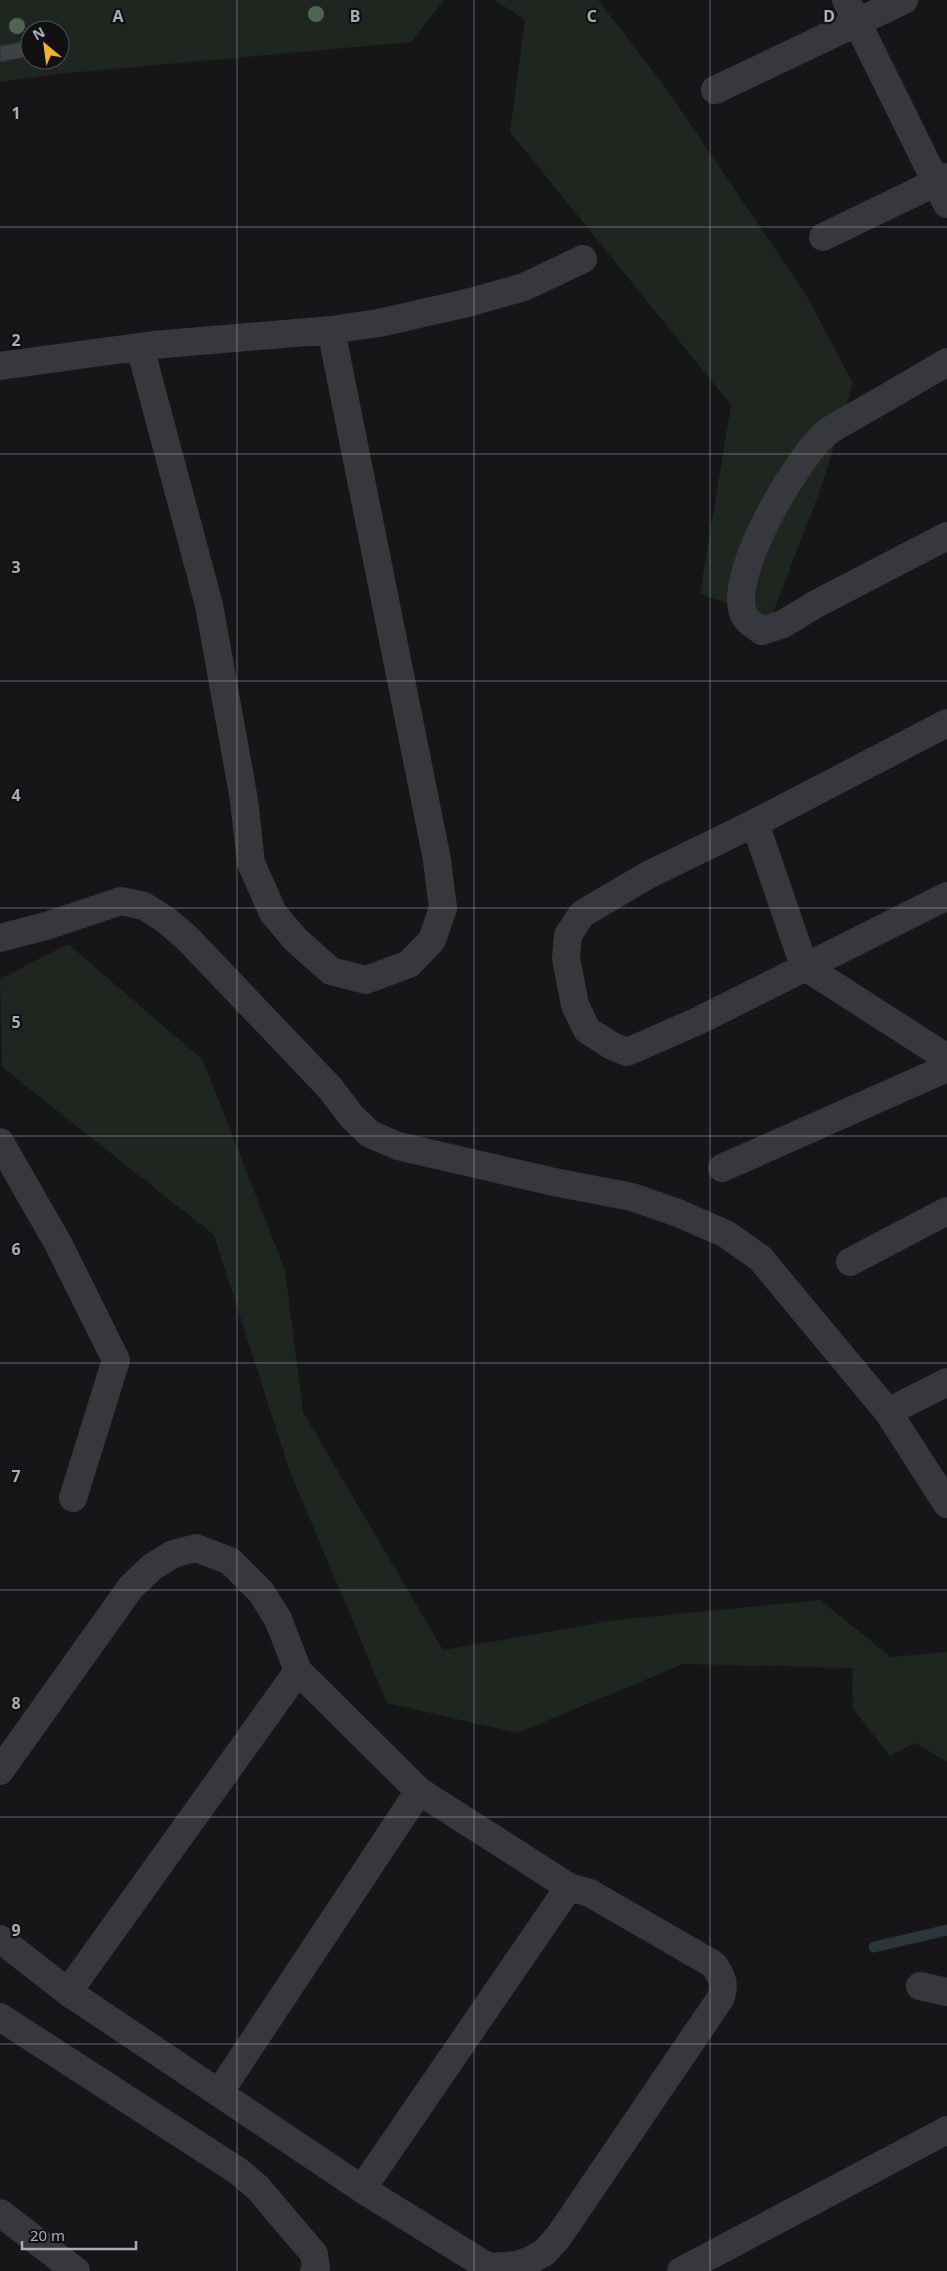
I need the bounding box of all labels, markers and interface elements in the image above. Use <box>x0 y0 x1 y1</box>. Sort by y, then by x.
text: A <box>112 5 124 27</box>
text: B <box>350 5 360 27</box>
text: C <box>587 5 597 27</box>
text: D <box>823 5 835 27</box>
north arrow <box>20 20 70 70</box>
text: N <box>29 22 48 44</box>
text: 1 <box>11 102 21 124</box>
text: 2 <box>11 329 21 351</box>
text: 3 <box>11 556 21 578</box>
text: 4 <box>11 784 21 806</box>
text: 5 <box>11 1011 21 1033</box>
text: 6 <box>11 1238 21 1260</box>
text: 7 <box>11 1465 21 1487</box>
text: 8 <box>11 1692 21 1714</box>
text: 9 <box>11 1919 21 1941</box>
scale bar <box>22 2218 136 2250</box>
text: 20 m <box>30 2225 65 2245</box>

